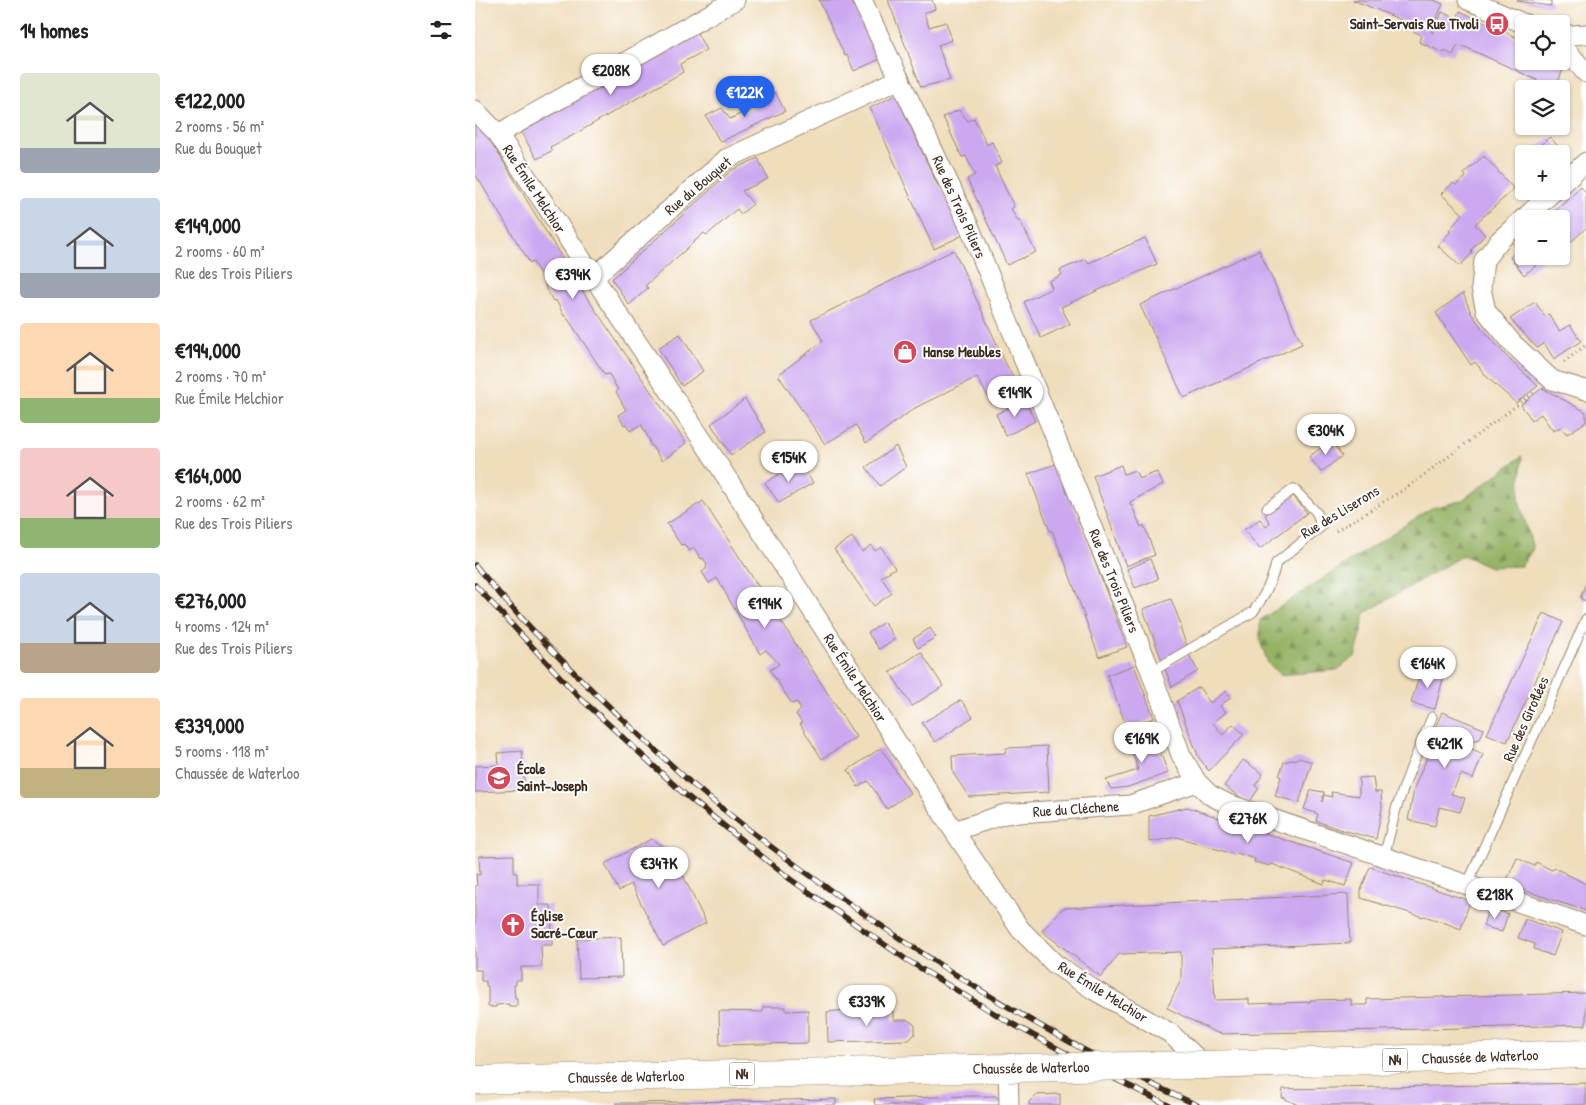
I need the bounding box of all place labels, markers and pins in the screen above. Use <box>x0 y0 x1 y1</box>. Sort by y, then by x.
bus stop icon: Saint-Servais Rue Tivoli <box>1484 11 1510 37</box>
place label: Saint-Servais Rue Tivoli <box>1350 13 1479 34</box>
pin: €208K <box>576 54 646 96</box>
pin: €122K <box>710 76 780 118</box>
pin: €394K <box>538 258 608 300</box>
shop icon: Hanse Meubles <box>892 339 918 365</box>
place label: Hanse Meubles <box>923 341 1001 362</box>
pin: €149K <box>980 376 1050 418</box>
pin: €304K <box>1291 414 1361 456</box>
pin: €154K <box>754 440 824 483</box>
pin: €194K <box>730 586 800 629</box>
pin: €164K <box>1393 646 1463 689</box>
pin: €169K <box>1107 722 1177 764</box>
pin: €421K <box>1410 726 1480 769</box>
place label: École Saint-Joseph <box>517 758 588 797</box>
school or university icon: École Saint-Joseph <box>486 765 512 791</box>
pin: €276K <box>1213 802 1283 844</box>
pin: €347K <box>624 846 694 889</box>
pin: €218K <box>1460 878 1530 920</box>
place label: Église Sacré-Cœur <box>531 905 598 943</box>
church icon: Église Sacré-Cœur <box>500 912 526 938</box>
pin: €339K <box>832 984 902 1027</box>

